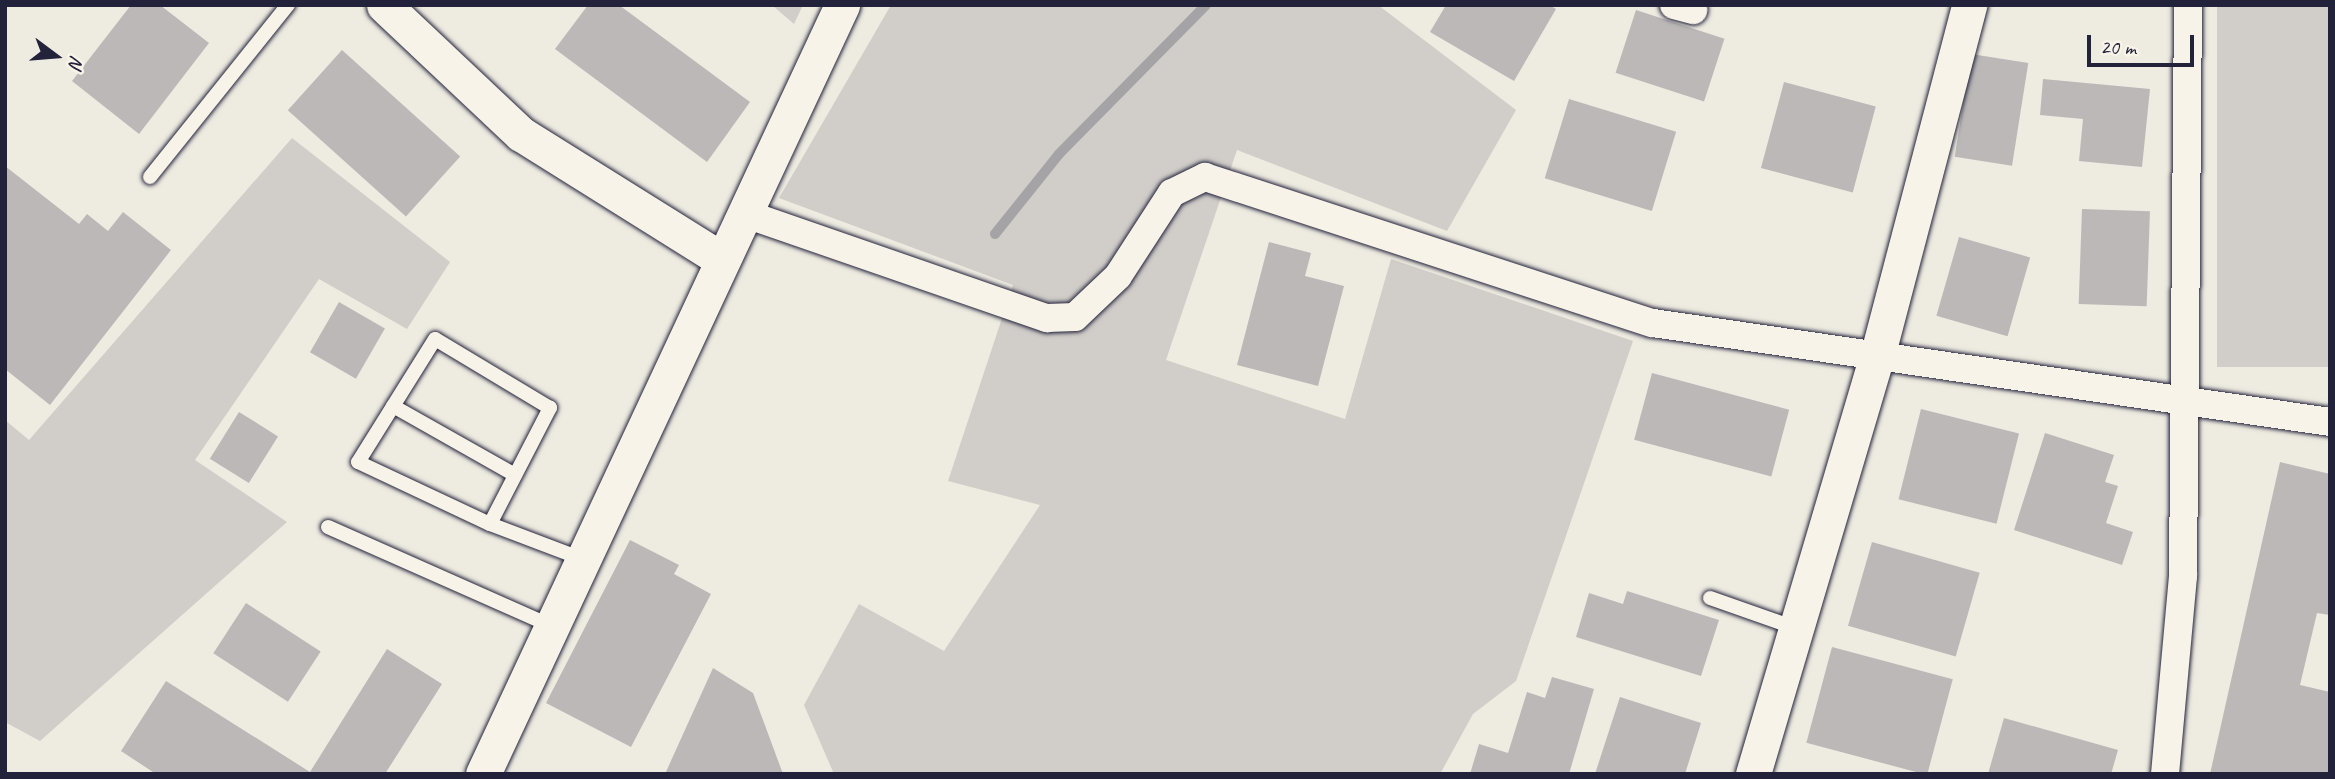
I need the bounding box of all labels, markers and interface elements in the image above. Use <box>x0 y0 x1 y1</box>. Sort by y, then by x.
north arrow <box>21 21 91 91</box>
scale bar <box>2090 21 2197 65</box>
text: 20 m <box>2100 34 2136 60</box>
text: N <box>63 53 89 71</box>

